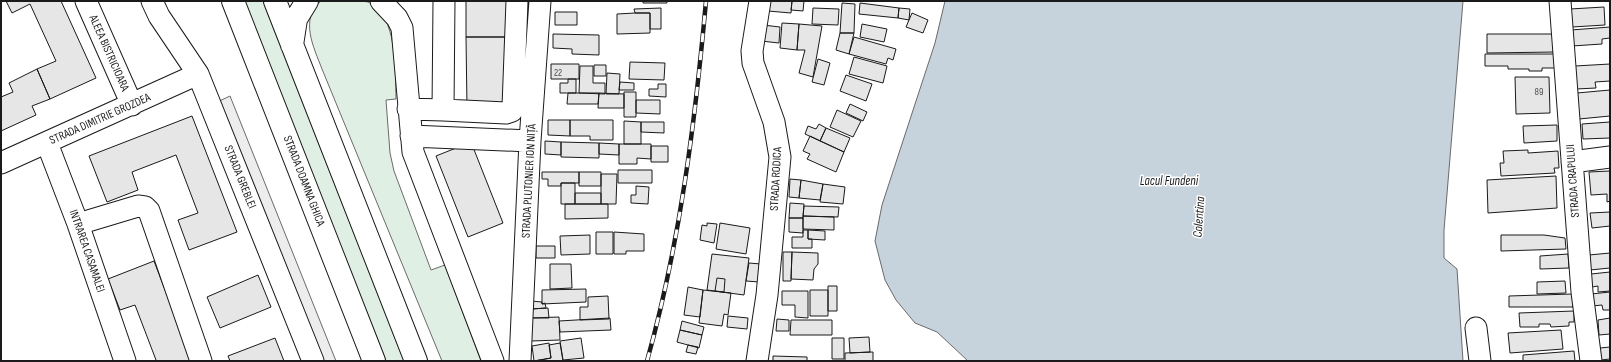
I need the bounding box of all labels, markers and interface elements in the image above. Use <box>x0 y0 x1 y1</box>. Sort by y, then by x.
street label: ALEEA BISTRICIOARA <box>85 12 133 94</box>
house number: 22 <box>554 67 562 79</box>
house number: 89 <box>1535 86 1543 98</box>
street label: STRADA DIMITRIE GROZDEA <box>47 90 154 148</box>
street label: STRADA PLUTONIER ION NIȚĂ <box>519 123 540 239</box>
street label: STRADA DOAMNA GHICA <box>280 134 329 229</box>
street label: STRADA GREBLEI <box>221 143 259 211</box>
street label: STRADA CRAPULUI <box>1563 144 1583 218</box>
street label: STRADA RODICA <box>767 146 785 211</box>
water label: Lacul Fundeni <box>1140 173 1199 189</box>
water label: Colentina <box>1190 195 1208 238</box>
street label: INTRAREA CASAMALEI <box>66 208 108 294</box>

